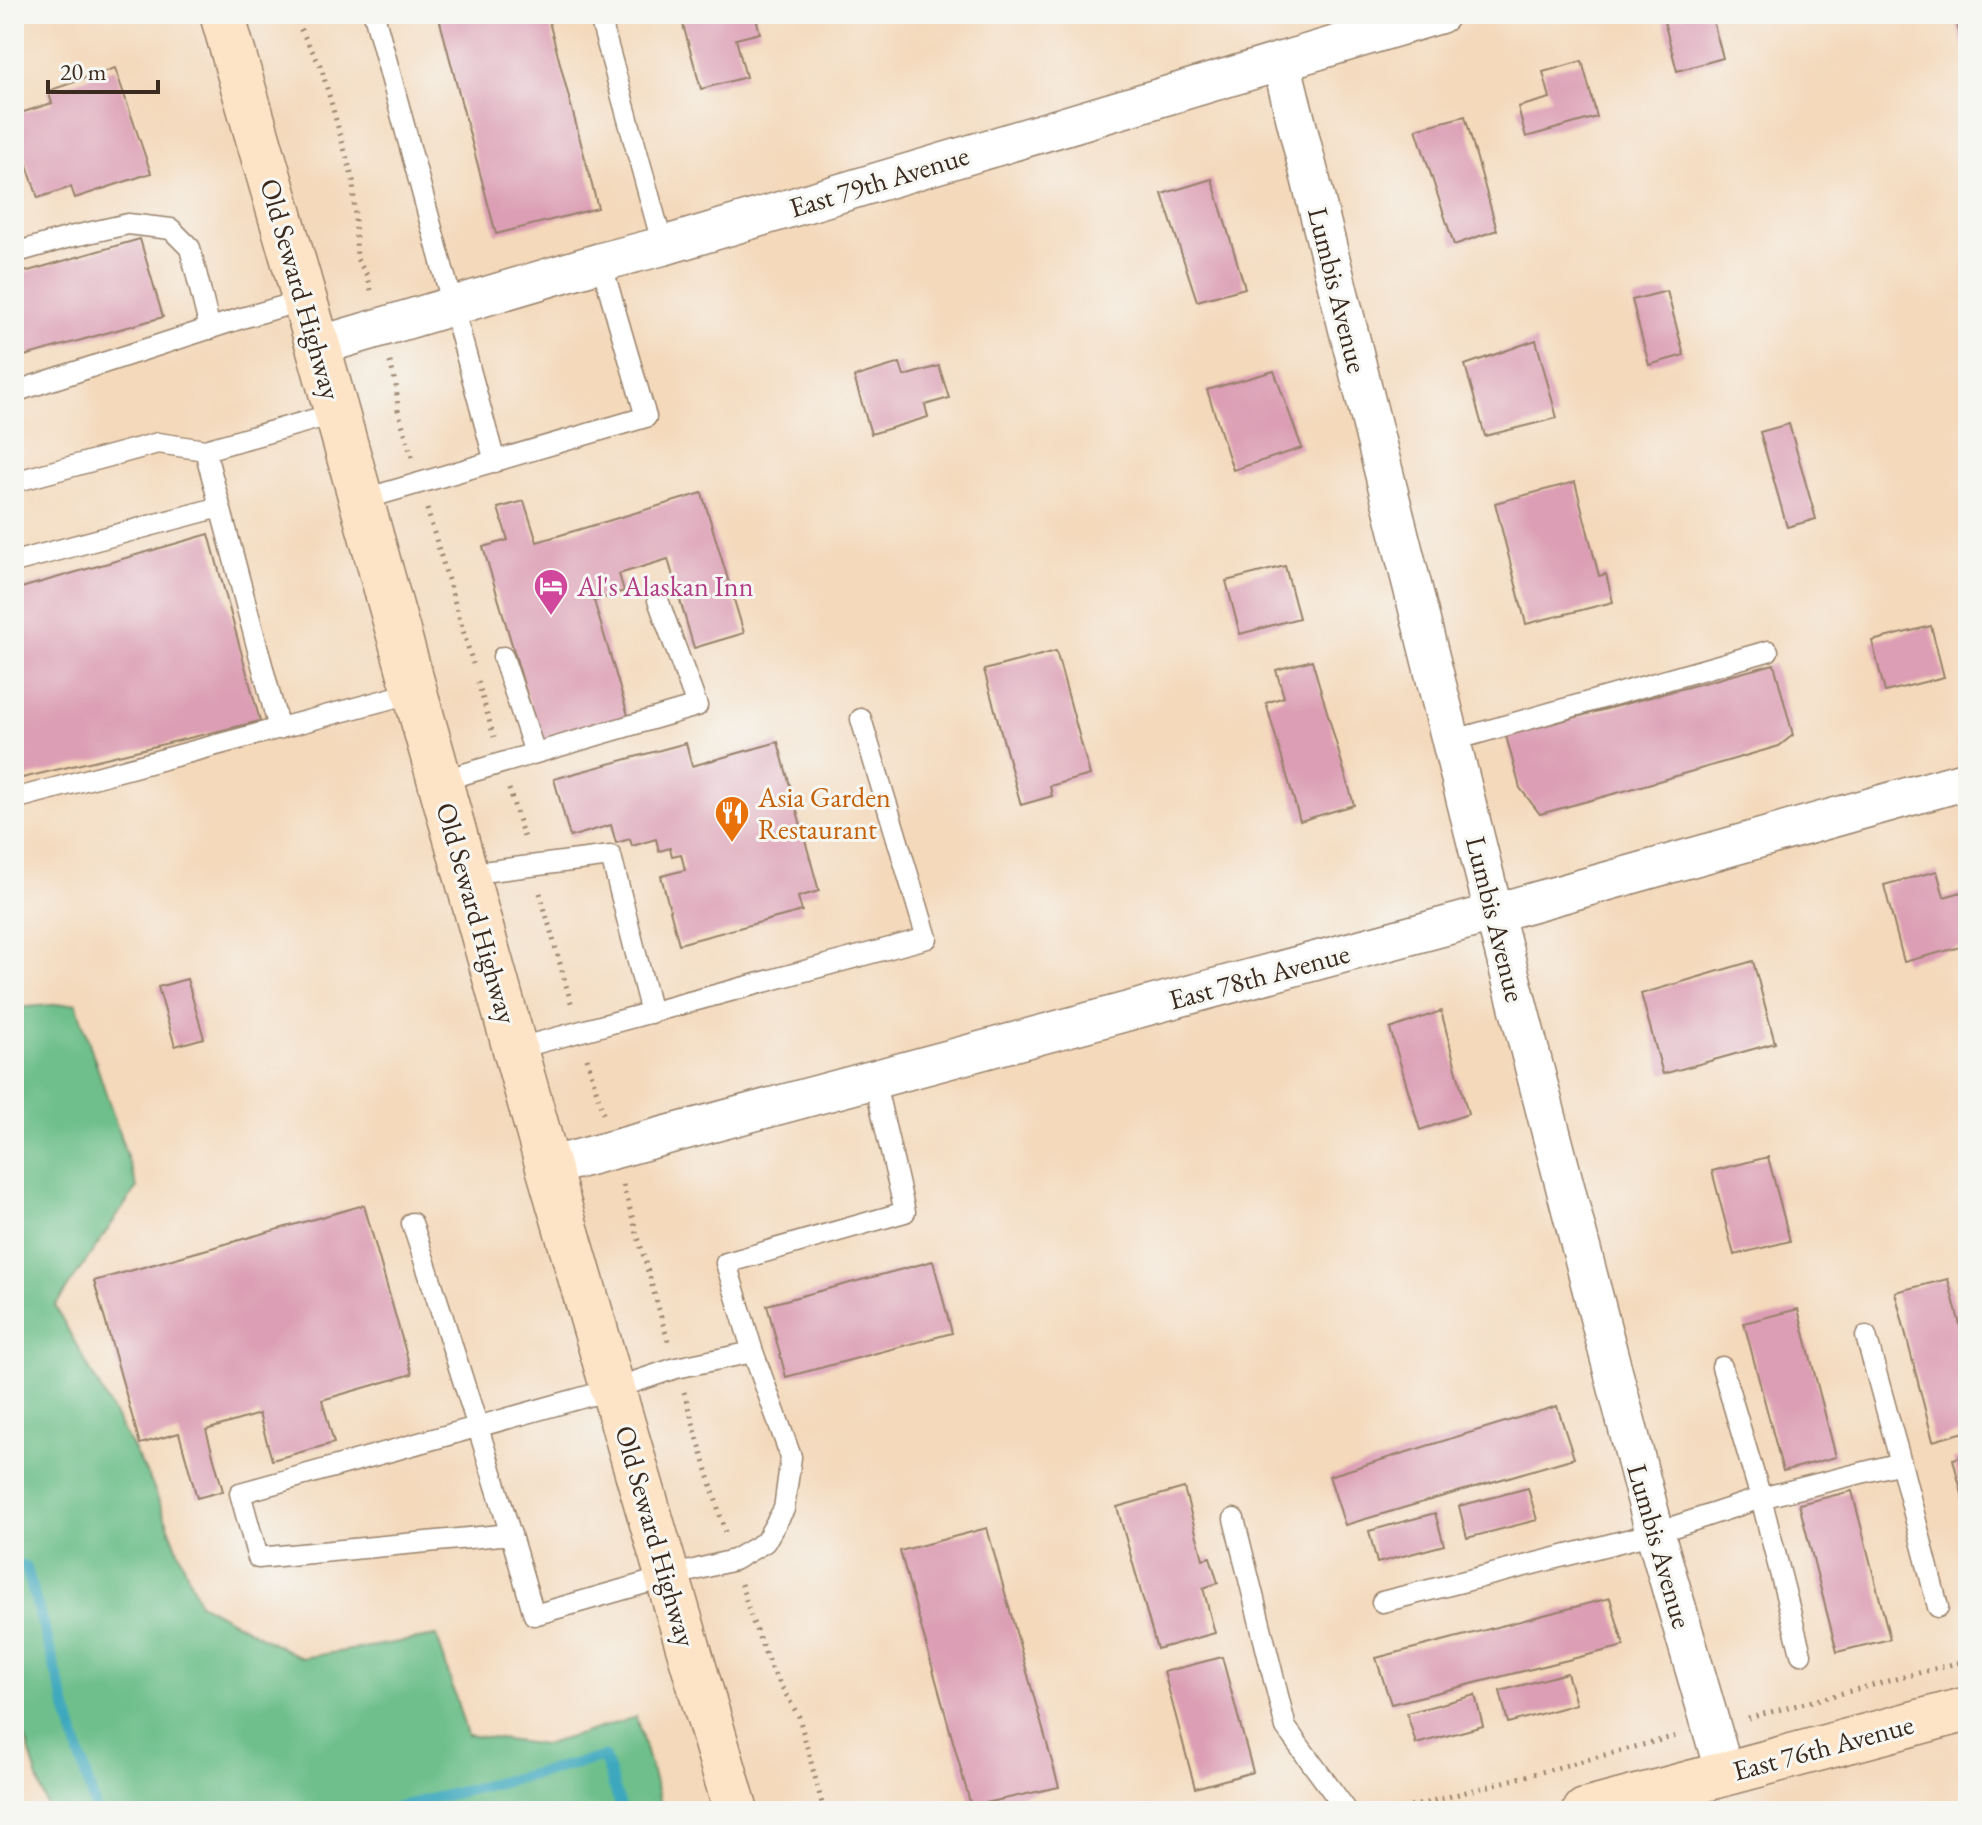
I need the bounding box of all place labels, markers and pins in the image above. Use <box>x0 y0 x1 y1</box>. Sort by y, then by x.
hotel icon: Al's Alaskan Inn <box>532 567 570 617</box>
place label: Al's Alaskan Inn <box>576 568 754 604</box>
place label: Asia Garden Restaurant <box>757 779 891 847</box>
restaurant icon: Asia Garden Restaurant <box>713 794 751 844</box>

